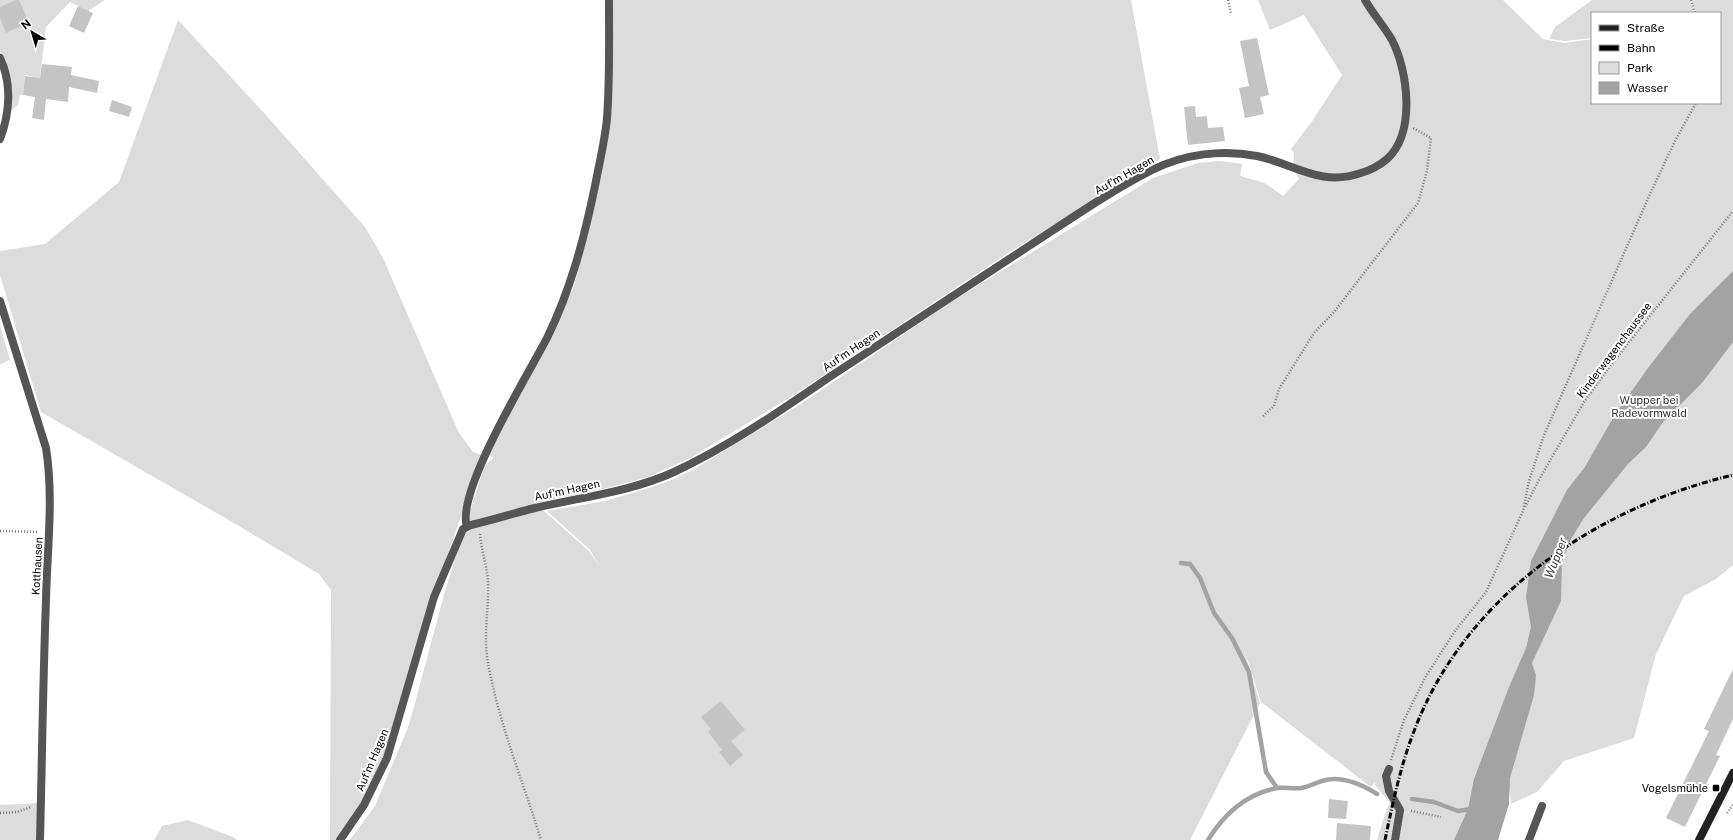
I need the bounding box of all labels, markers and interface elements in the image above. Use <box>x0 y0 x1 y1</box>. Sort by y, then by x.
north arrow <box>12 12 52 52</box>
legend <box>1591 12 1721 104</box>
text: N <box>19 17 33 31</box>
text: Straße <box>1627 21 1665 35</box>
text: Bahn <box>1627 41 1656 55</box>
text: Park <box>1627 61 1653 75</box>
text: Wasser <box>1627 81 1668 95</box>
street label: Auf'm Hagen <box>1092 153 1156 197</box>
street label: Kinderwagenchaussee <box>1574 300 1654 400</box>
street label: Auf'm Hagen <box>820 326 882 374</box>
park label: Wupper bei Radevormwald <box>1611 394 1687 419</box>
street label: Auf'm Hagen <box>533 477 601 503</box>
water label: Wupper <box>1542 535 1570 580</box>
street label: Kotthausen <box>29 537 45 595</box>
street label: Auf'm Hagen <box>353 727 391 793</box>
place label: Vogelsmühle <box>1642 782 1708 794</box>
marker: Vogelsmühle <box>1711 783 1721 793</box>

